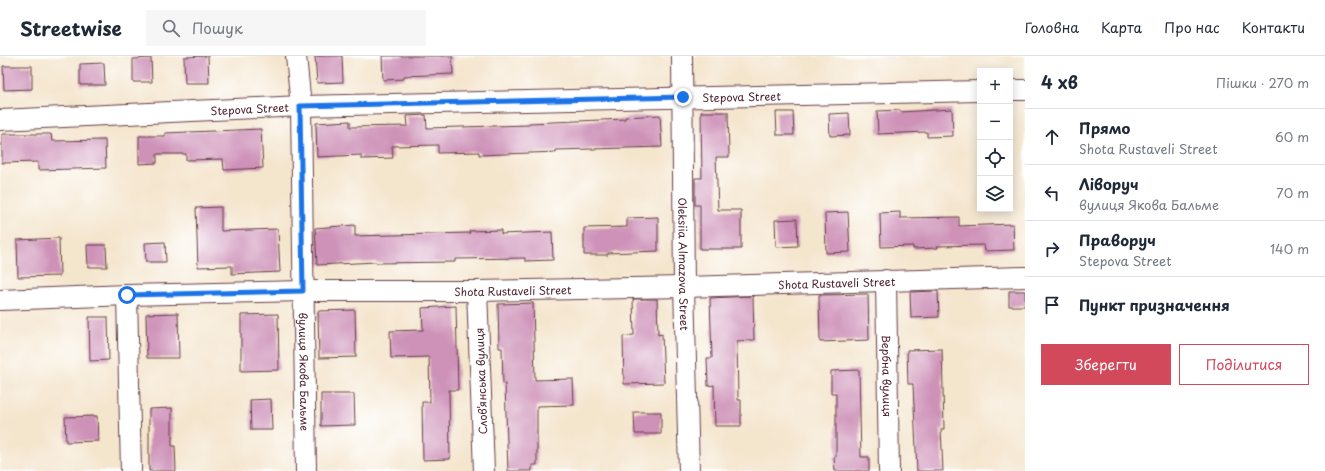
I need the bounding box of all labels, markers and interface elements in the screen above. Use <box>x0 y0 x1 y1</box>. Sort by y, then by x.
search box <box>146 10 426 46</box>
text: Streetwise <box>20 14 122 42</box>
text: Пошук <box>192 16 243 39</box>
icon: search <box>160 17 182 39</box>
text: Головна <box>1025 17 1079 38</box>
text: Карта <box>1101 17 1142 38</box>
text: Про нас <box>1164 17 1220 38</box>
text: Контакти <box>1242 17 1305 38</box>
map controls <box>977 68 1013 212</box>
button: + <box>977 68 1013 104</box>
text: 4 хв <box>1041 69 1078 95</box>
text: Пішки · 270 m <box>1216 73 1309 92</box>
street label: Stepova Street <box>702 87 781 106</box>
route end <box>674 88 692 106</box>
street label: Stepova Street <box>210 98 290 119</box>
button: − <box>977 104 1013 140</box>
text: Прямо <box>1079 116 1130 139</box>
icon: ahead <box>1041 126 1063 148</box>
text: 60 m <box>1275 127 1309 146</box>
text: Shota Rustaveli Street <box>1079 139 1217 158</box>
button: locate <box>977 140 1013 176</box>
text: Ліворуч <box>1079 172 1139 195</box>
button: layers <box>977 176 1013 212</box>
icon: left <box>1041 182 1063 204</box>
text: 70 m <box>1276 183 1309 202</box>
text: вулиця Якова Бальме <box>1079 195 1219 214</box>
street label: Oleksiia Almazova Street <box>675 197 694 331</box>
text: Праворуч <box>1079 228 1156 251</box>
icon: right <box>1041 238 1063 260</box>
text: 140 m <box>1270 239 1309 258</box>
text: Stepova Street <box>1079 251 1172 270</box>
street label: Shota Rustaveli Street <box>778 272 896 293</box>
street label: Shota Rustaveli Street <box>454 281 572 300</box>
route start <box>118 286 136 304</box>
text: Пункт призначення <box>1079 293 1230 316</box>
icon: arrive <box>1041 294 1063 316</box>
street label: вулиця Якова Бальме <box>295 312 314 431</box>
street label: Словʼянська вулиця <box>471 327 491 435</box>
street label: Вербна вулиця <box>878 335 897 417</box>
button: Зберегти <box>1041 344 1171 385</box>
button: Поділитися <box>1179 344 1309 385</box>

